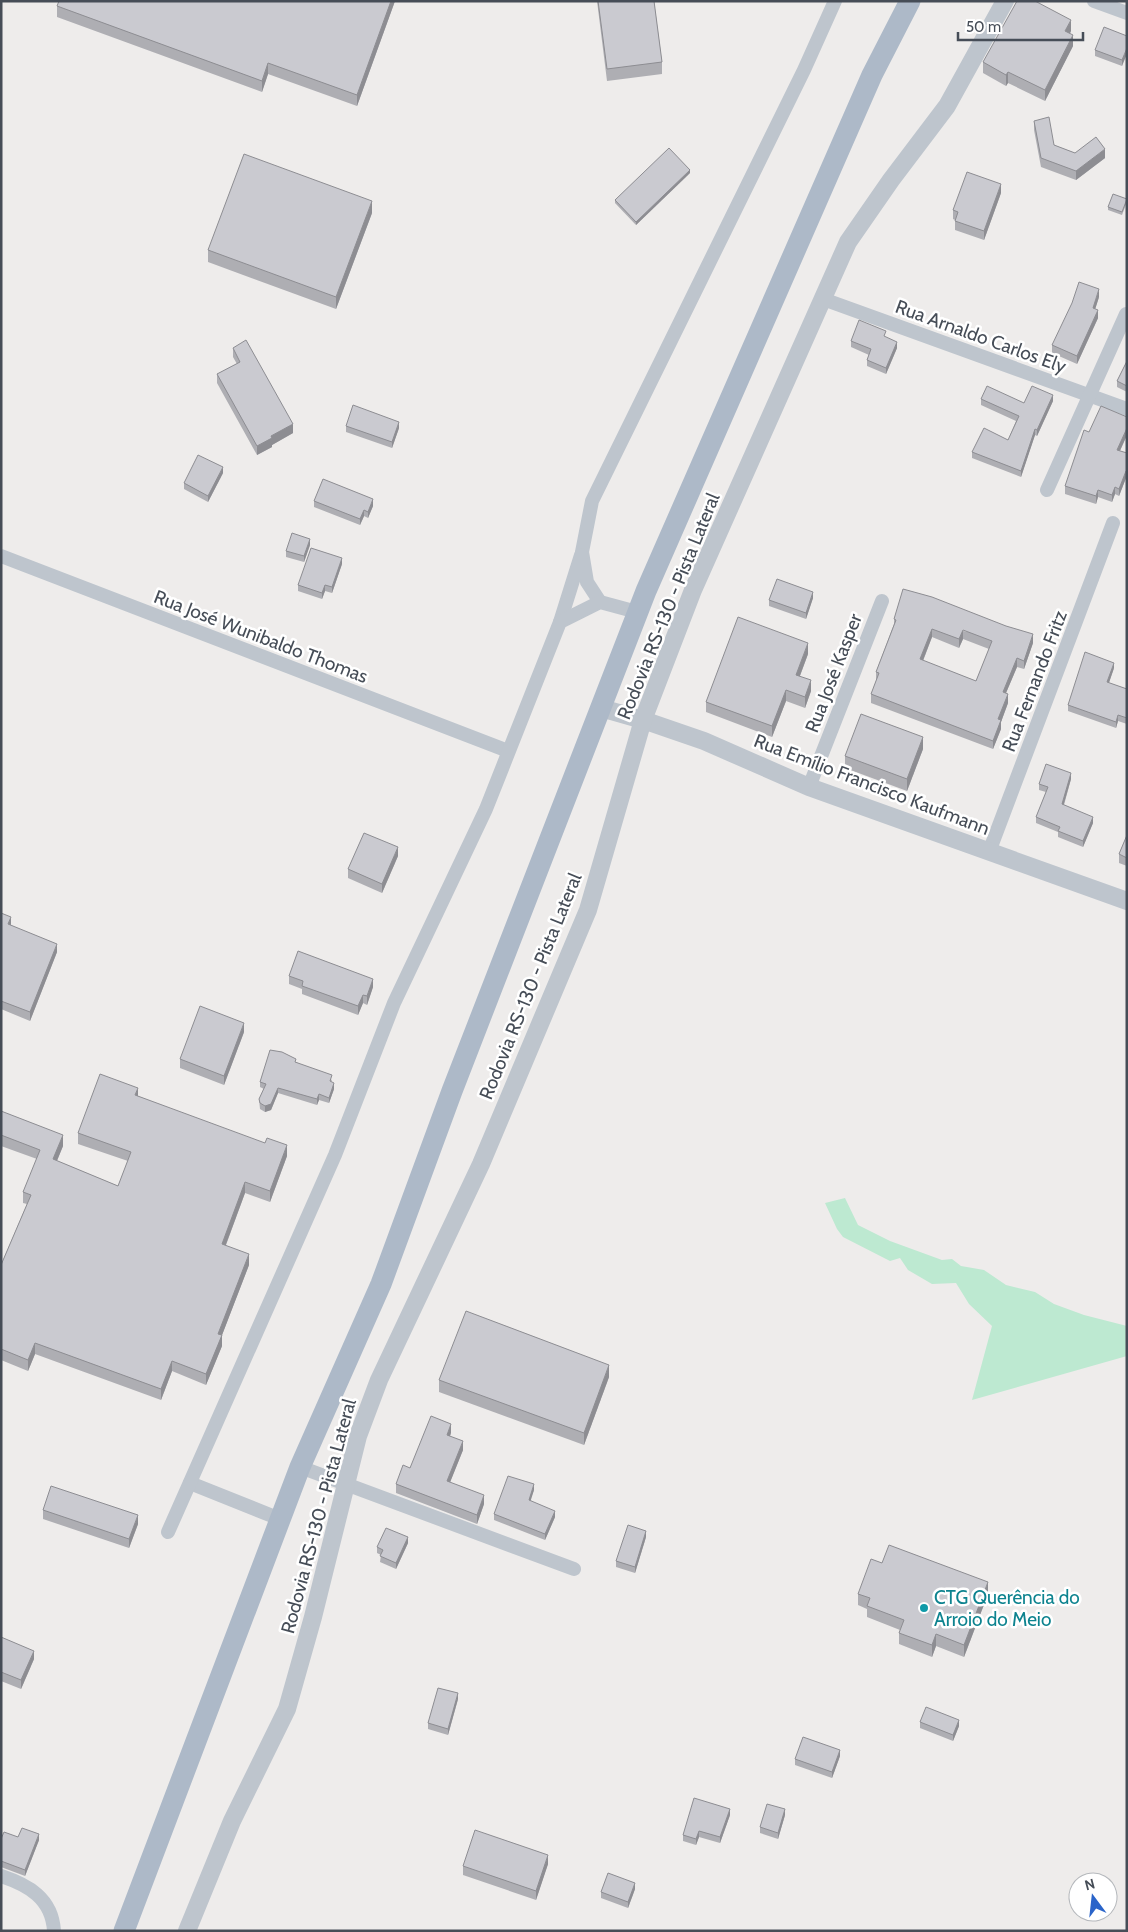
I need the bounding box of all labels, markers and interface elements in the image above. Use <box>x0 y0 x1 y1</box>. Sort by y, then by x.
scale bar <box>958 10 1083 42</box>
text: 50 m <box>966 18 1001 36</box>
street label: Rua Arnaldo Carlos Ely <box>892 295 1070 378</box>
street label: Rodovia RS-130 - Pista Lateral <box>612 489 725 723</box>
street label: Rua José Wunibaldo Thomas <box>151 585 371 688</box>
street label: Rua Fernando Fritz <box>997 607 1072 755</box>
street label: Rua José Kasper <box>800 610 867 736</box>
street label: Rua Emílio Francisco Kaufmann <box>751 729 993 840</box>
street label: Rodovia RS-130 - Pista Lateral <box>474 869 587 1103</box>
street label: Rodovia RS-130 - Pista Lateral <box>276 1396 361 1636</box>
place label: CTG Querência do Arroio do Meio <box>934 1586 1080 1631</box>
marker: CTG Querência do Arroio do Meio <box>918 1602 930 1614</box>
north arrow <box>1068 1872 1118 1922</box>
text: N <box>1083 1874 1097 1894</box>

